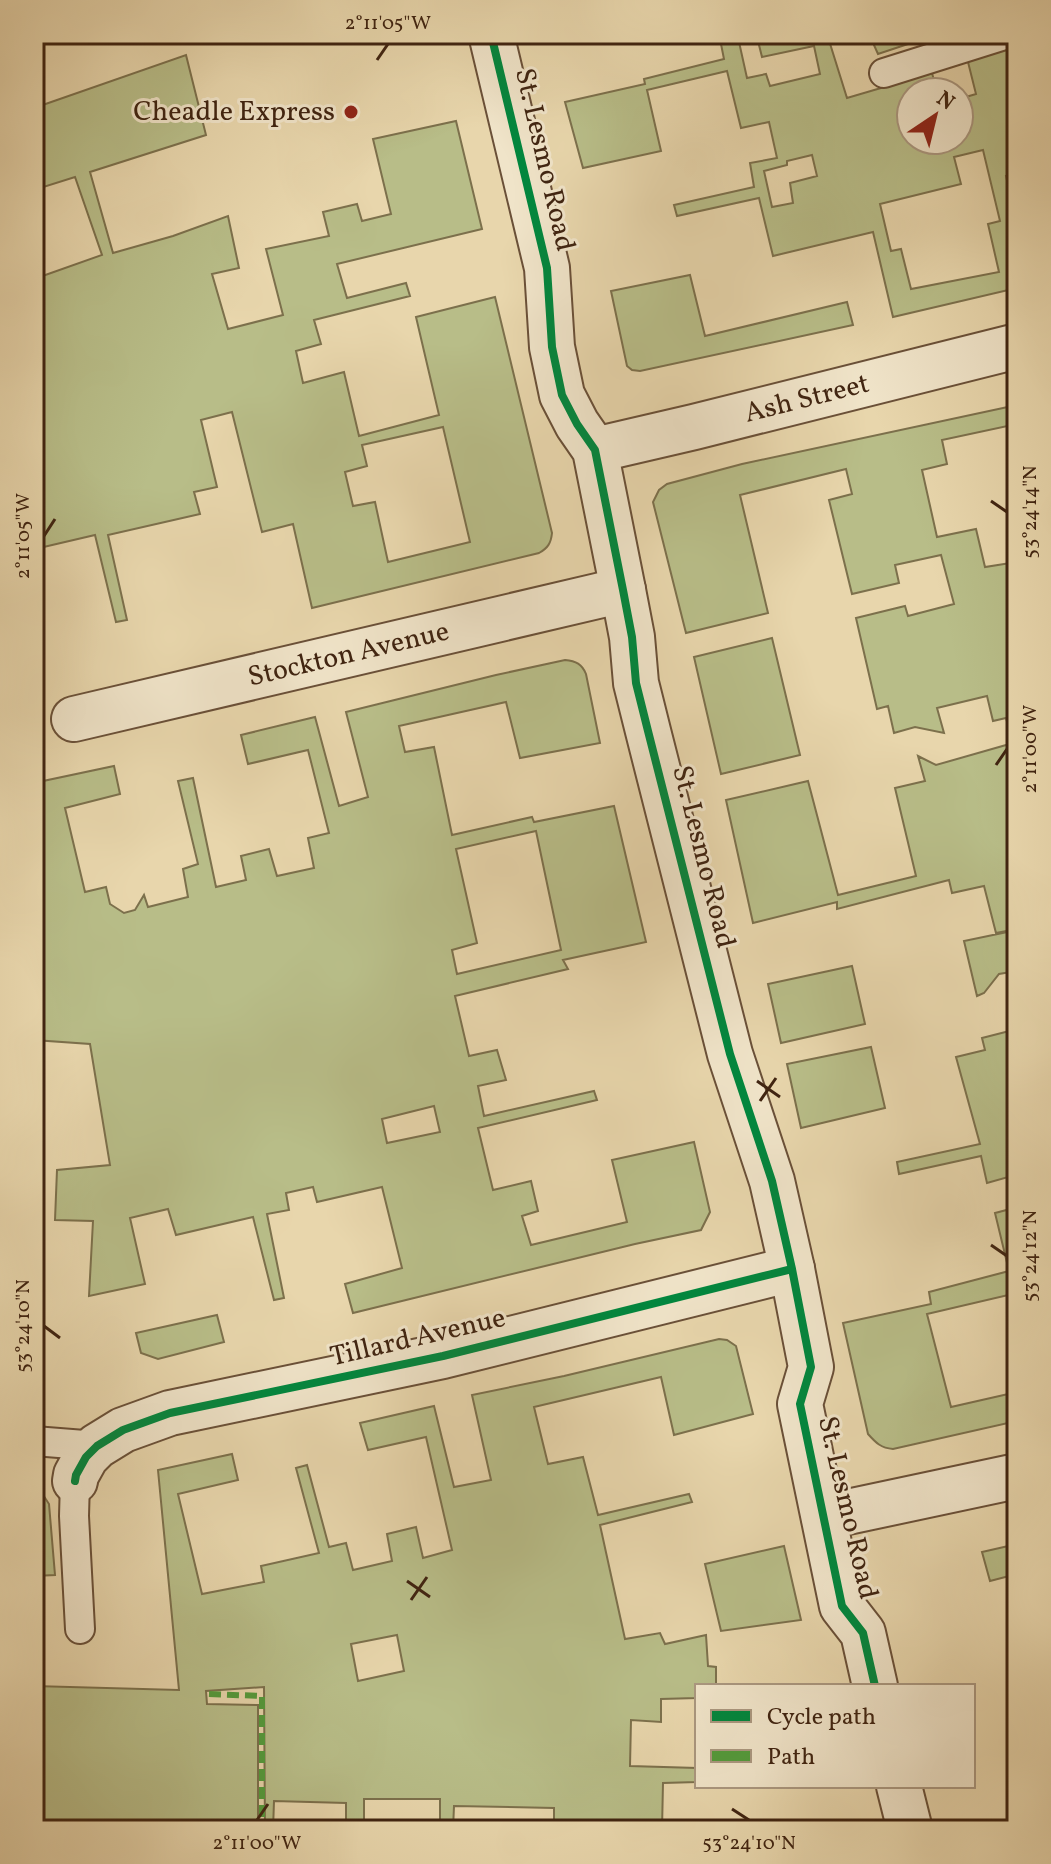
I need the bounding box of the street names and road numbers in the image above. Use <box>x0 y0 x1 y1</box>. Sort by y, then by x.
street label: St. Lesmo Road <box>504 65 584 255</box>
street label: Ash Street <box>740 364 873 433</box>
street label: Stockton Avenue <box>244 612 453 697</box>
street label: St. Lesmo Road <box>661 762 745 952</box>
street label: Tillard Avenue <box>326 1299 510 1377</box>
street label: St. Lesmo Road <box>807 1413 887 1603</box>

